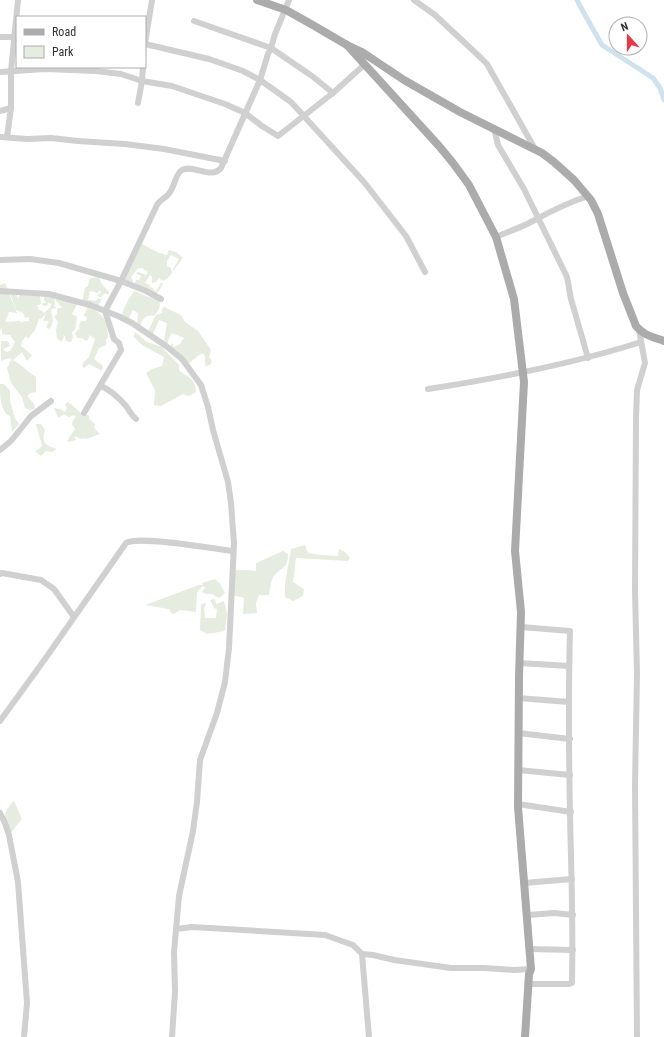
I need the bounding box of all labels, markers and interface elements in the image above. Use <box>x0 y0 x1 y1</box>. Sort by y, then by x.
legend <box>16 16 146 68</box>
north arrow <box>608 16 648 56</box>
text: N <box>619 20 630 34</box>
text: Road <box>52 25 76 39</box>
text: Park <box>52 45 74 59</box>

